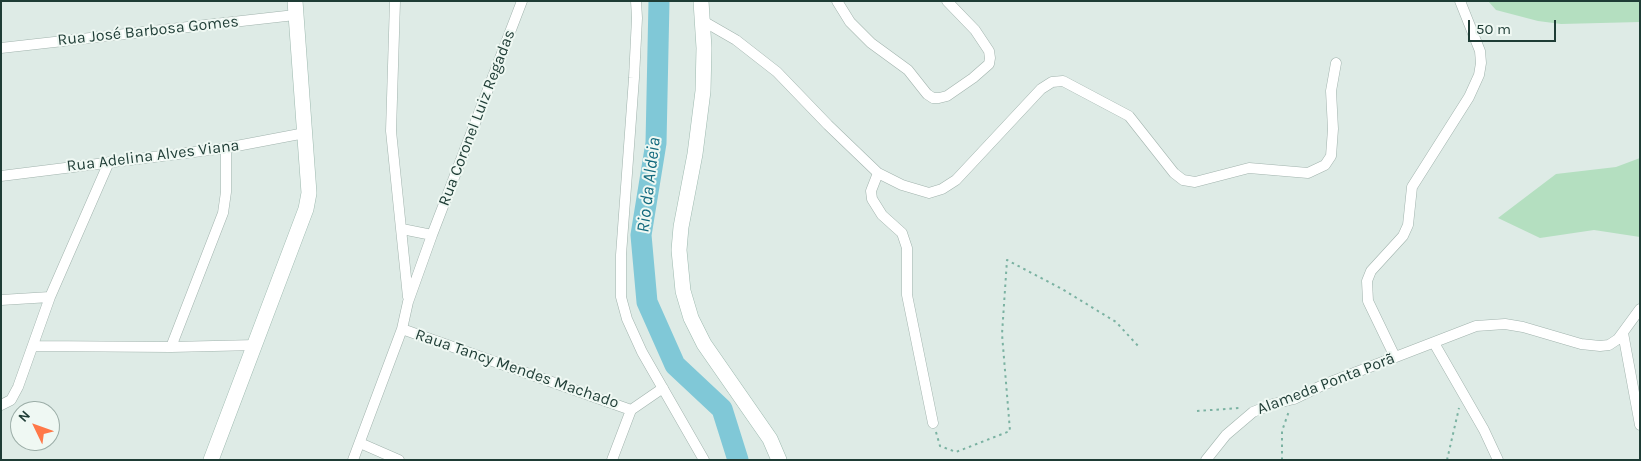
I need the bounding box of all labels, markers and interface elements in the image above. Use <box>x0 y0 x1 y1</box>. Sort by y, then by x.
scale bar <box>1471 10 1558 42</box>
street label: Rua José Barbosa Gomes <box>56 12 240 50</box>
text: 50 m <box>1476 20 1511 38</box>
street label: Rua Coronel Luiz Regadas <box>434 27 520 209</box>
street label: Rua Adelina Alves Viana <box>66 136 240 176</box>
water label: Rio da Aldeia <box>632 136 666 234</box>
street label: Raua Tancy Mendes Machado <box>413 325 621 413</box>
street label: Alameda Ponta Porã <box>1254 349 1398 419</box>
north arrow <box>10 401 60 451</box>
text: N <box>15 407 34 426</box>

